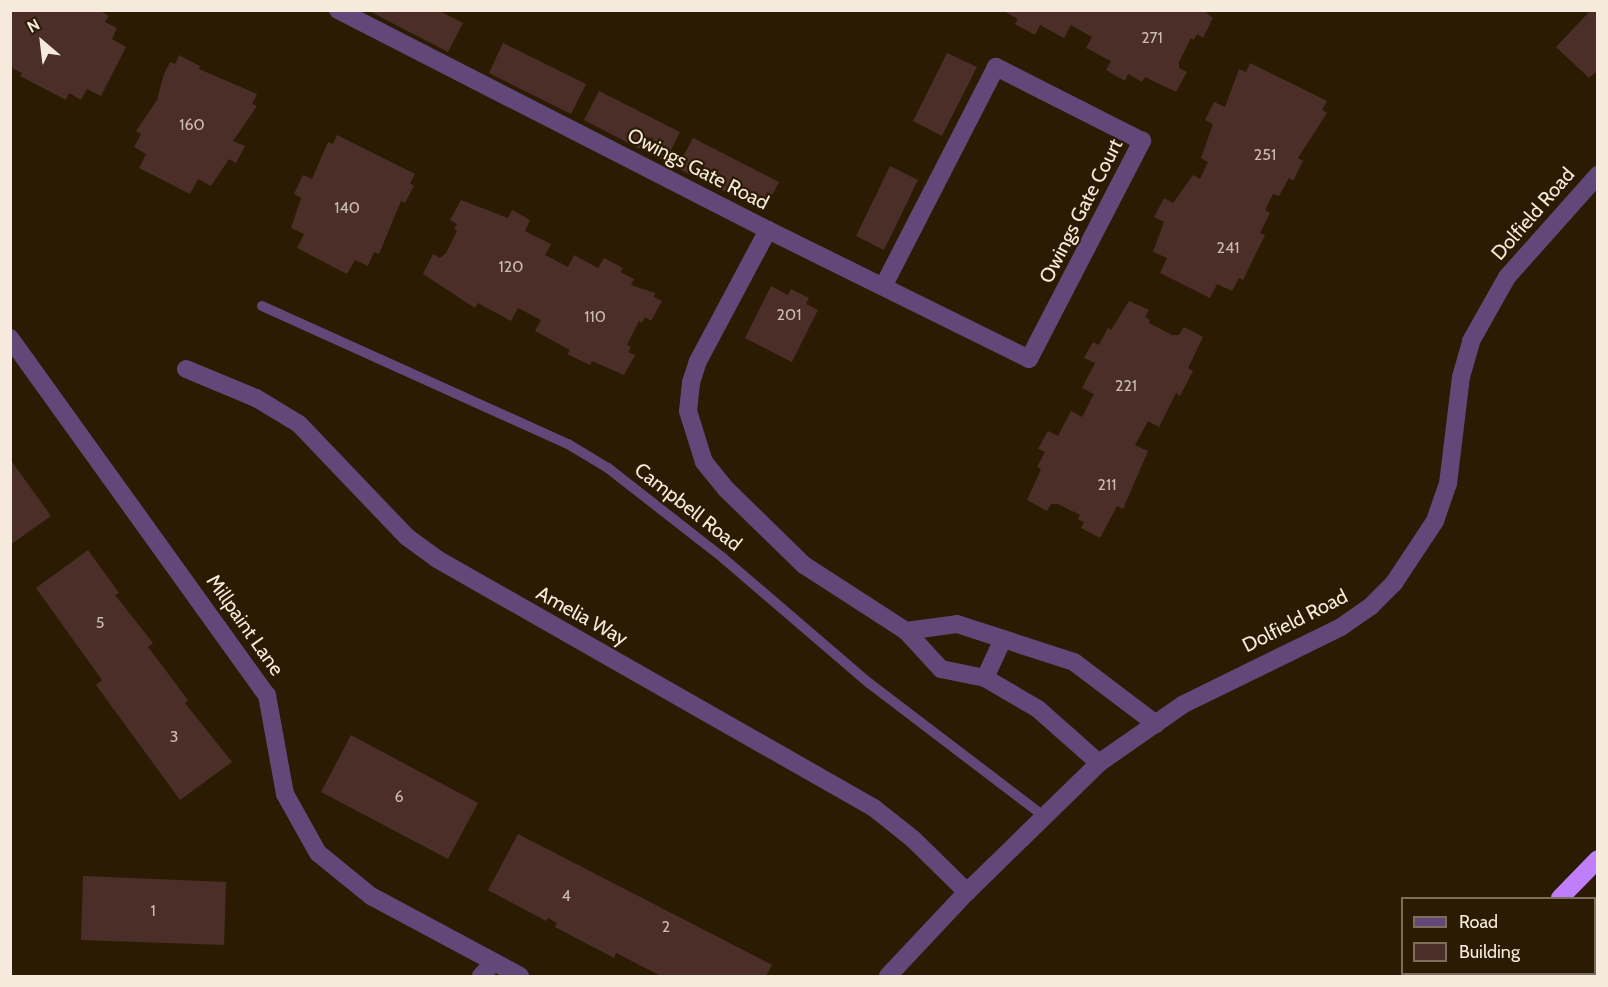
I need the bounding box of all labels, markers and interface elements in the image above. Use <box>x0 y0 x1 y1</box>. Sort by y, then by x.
north arrow <box>12 12 72 72</box>
text: N <box>24 15 43 37</box>
house number: 271 <box>1141 28 1163 48</box>
house number: 160 <box>179 115 205 135</box>
street label: Owings Gate Road <box>623 123 773 215</box>
street label: Owings Gate Court <box>1034 135 1128 287</box>
house number: 251 <box>1254 145 1276 165</box>
street label: Dolfield Road <box>1486 163 1580 265</box>
house number: 140 <box>334 198 360 218</box>
house number: 241 <box>1217 238 1239 258</box>
house number: 120 <box>499 257 523 277</box>
house number: 201 <box>777 305 801 325</box>
house number: 110 <box>584 307 606 327</box>
house number: 221 <box>1115 376 1137 396</box>
street label: Campbell Road <box>630 458 746 556</box>
house number: 211 <box>1098 475 1116 495</box>
street label: Millpaint Lane <box>201 570 289 680</box>
street label: Amelia Way <box>532 581 632 651</box>
street label: Dolfield Road <box>1238 584 1352 658</box>
house number: 5 <box>96 613 104 633</box>
house number: 3 <box>170 727 178 747</box>
house number: 6 <box>394 787 404 807</box>
house number: 4 <box>561 886 571 906</box>
legend <box>1401 897 1596 975</box>
house number: 1 <box>150 901 156 921</box>
text: Road <box>1459 911 1498 933</box>
house number: 2 <box>662 917 670 937</box>
text: Building <box>1459 941 1520 963</box>

